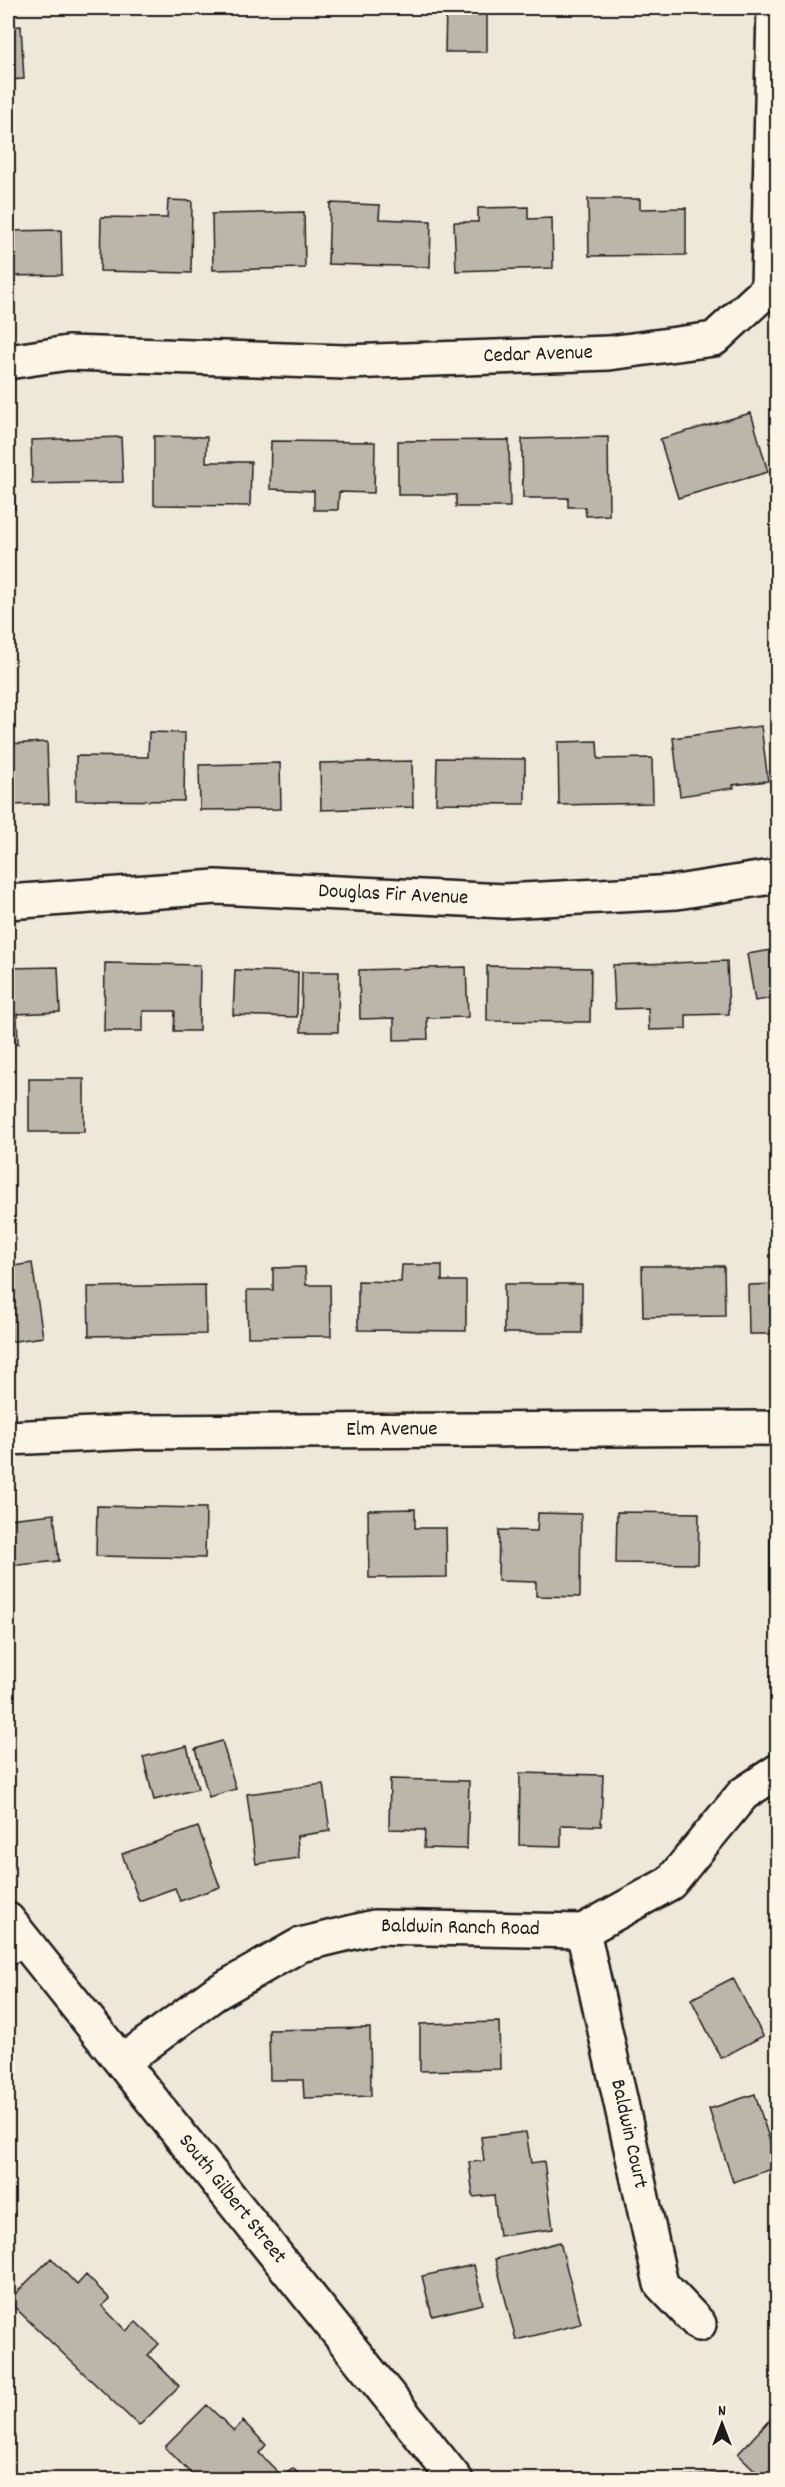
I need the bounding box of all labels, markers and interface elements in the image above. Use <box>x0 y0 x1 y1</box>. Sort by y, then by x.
street label: Cedar Avenue <box>483 339 593 372</box>
street label: Douglas Fir Avenue <box>317 877 469 914</box>
street label: Elm Avenue <box>346 1415 438 1446</box>
street label: Baldwin Ranch Road <box>381 1912 540 1945</box>
street label: Baldwin Court <box>601 2077 655 2192</box>
street label: South Gilbert Street <box>170 2128 293 2271</box>
north arrow <box>692 2394 752 2454</box>
text: N <box>718 2400 726 2423</box>

